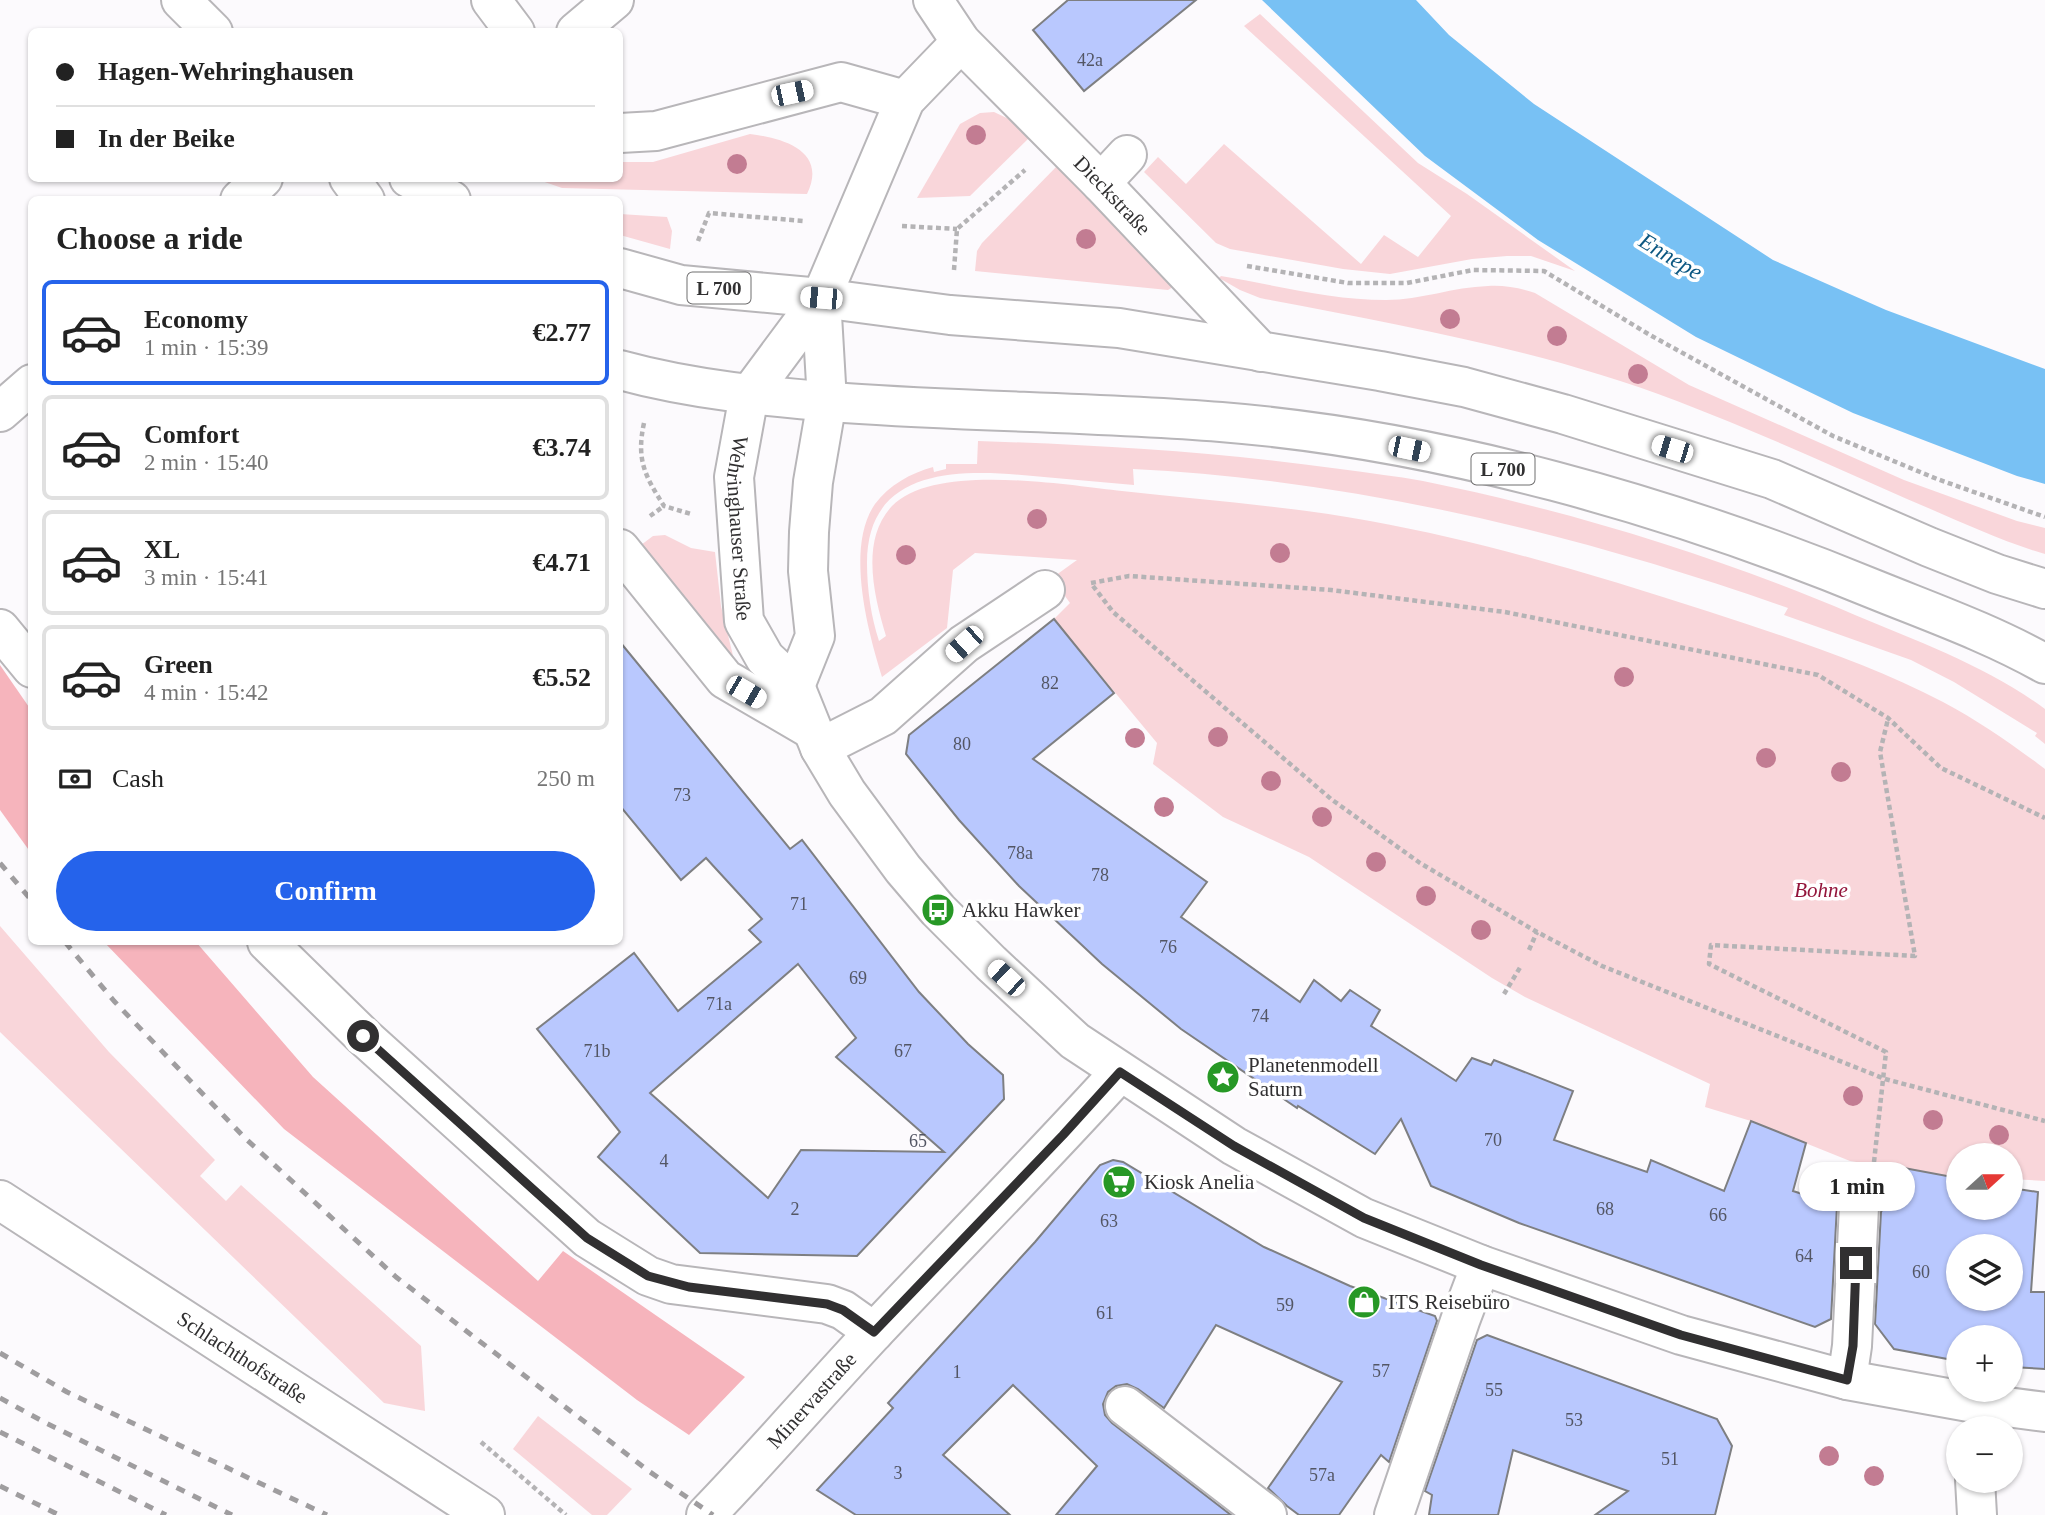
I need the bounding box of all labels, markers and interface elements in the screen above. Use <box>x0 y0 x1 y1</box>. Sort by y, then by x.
house number: 42a <box>1077 50 1103 70</box>
text: Hagen-Wehringhausen <box>98 57 354 86</box>
car <box>770 78 815 108</box>
text: In der Beike <box>98 124 235 153</box>
street label: Dieckstraße <box>1069 151 1156 240</box>
text: Choose a ride <box>56 220 243 256</box>
water label: Ennepe <box>1634 227 1707 285</box>
road number: L 700 <box>688 272 750 304</box>
car <box>800 286 843 310</box>
icon: car <box>60 301 123 364</box>
text: Economy <box>144 305 248 334</box>
text: €2.77 <box>533 318 591 347</box>
text: 1 min · 15:39 <box>144 335 269 360</box>
icon: car <box>60 416 123 479</box>
text: Comfort <box>144 420 239 449</box>
text: €3.74 <box>533 433 591 462</box>
car <box>1649 433 1696 465</box>
street label: Wehringhauser Straße <box>722 434 756 621</box>
car <box>1387 434 1432 464</box>
text: 2 min · 15:40 <box>144 450 269 475</box>
road number: L 700 <box>1472 454 1534 484</box>
icon: car <box>60 531 123 594</box>
text: XL <box>144 535 180 564</box>
text: €4.71 <box>533 548 591 577</box>
text: 3 min · 15:41 <box>144 565 269 590</box>
car <box>942 622 987 666</box>
icon: car <box>60 646 123 709</box>
text: Green <box>144 650 213 679</box>
text: €5.52 <box>533 663 591 692</box>
car <box>723 672 770 712</box>
house number: 82 <box>1041 673 1059 693</box>
text: 4 min · 15:42 <box>144 680 269 705</box>
house number: 80 <box>953 734 971 754</box>
icon: cash <box>56 760 94 798</box>
text: Cash <box>112 764 164 793</box>
text: 250 m <box>537 766 595 791</box>
house number: 73 <box>673 785 691 805</box>
house number: 78a <box>1007 843 1033 863</box>
button: Confirm <box>56 851 595 931</box>
house number: 78 <box>1091 865 1109 885</box>
park label: Bohne <box>1794 878 1848 902</box>
bus stop icon: Akku Hawker <box>919 891 957 929</box>
house number: 71 <box>790 894 808 914</box>
place label: Akku Hawker <box>962 898 1080 922</box>
house number: 76 <box>1159 937 1177 957</box>
car <box>984 956 1029 1000</box>
house number: 69 <box>849 968 867 988</box>
house number: 71a <box>706 994 732 1014</box>
house number: 74 <box>1251 1006 1269 1026</box>
route start <box>347 1020 379 1052</box>
house number: 71b <box>584 1041 611 1061</box>
house number: 67 <box>894 1041 912 1061</box>
place label: Planetenmodell Saturn <box>1248 1053 1379 1101</box>
place icon: Planetenmodell Saturn <box>1204 1058 1242 1096</box>
house number: 70 <box>1484 1130 1502 1150</box>
house number: 65 <box>909 1131 927 1151</box>
north arrow <box>1946 1143 2023 1220</box>
map controls <box>1946 1143 2023 1493</box>
house number: 4 <box>660 1151 669 1171</box>
callout: 1 min <box>1798 1162 1914 1210</box>
supermarket icon: Kiosk Anelia <box>1100 1163 1138 1201</box>
place label: Kiosk Anelia <box>1144 1170 1255 1194</box>
text: 1 min <box>1829 1174 1885 1199</box>
house number: 2 <box>791 1199 800 1219</box>
house number: 68 <box>1596 1199 1614 1219</box>
house number: 66 <box>1709 1205 1727 1225</box>
house number: 63 <box>1100 1211 1118 1231</box>
button: layers <box>1946 1234 2023 1311</box>
house number: 64 <box>1795 1246 1813 1266</box>
route end <box>1840 1247 1872 1279</box>
house number: 60 <box>1912 1262 1930 1282</box>
shop icon: ITS Reisebüro <box>1345 1283 1383 1321</box>
place label: ITS Reisebüro <box>1388 1290 1510 1314</box>
house number: 59 <box>1276 1295 1294 1315</box>
house number: 61 <box>1096 1303 1114 1323</box>
street label: Schlachthofstraße <box>173 1306 312 1408</box>
button: + <box>1946 1325 2023 1402</box>
street label: Minervastraße <box>762 1347 861 1453</box>
house number: 57 <box>1372 1361 1390 1381</box>
house number: 1 <box>953 1362 962 1382</box>
house number: 55 <box>1485 1380 1503 1400</box>
house number: 53 <box>1565 1410 1583 1430</box>
button: − <box>1946 1416 2023 1493</box>
house number: 51 <box>1661 1449 1679 1469</box>
house number: 3 <box>894 1463 903 1483</box>
house number: 57a <box>1309 1465 1335 1485</box>

